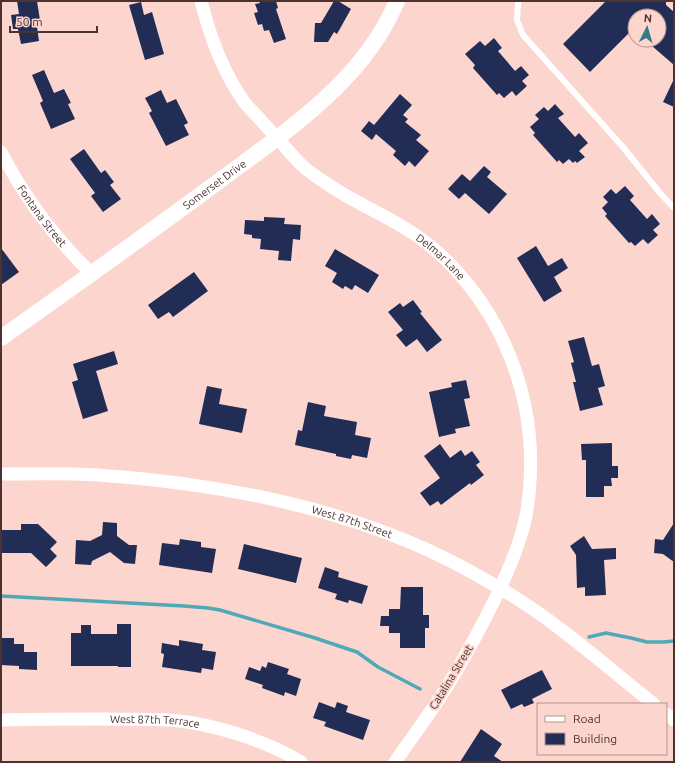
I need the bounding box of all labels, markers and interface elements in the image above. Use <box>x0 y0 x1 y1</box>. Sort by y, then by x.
scale bar <box>10 8 97 34</box>
north arrow <box>627 8 667 48</box>
text: N <box>643 12 652 24</box>
text: 50 m <box>16 15 43 28</box>
street label: Somerset Drive <box>181 157 248 212</box>
street label: Fontana Street <box>15 183 69 249</box>
street label: Delmar Lane <box>414 231 468 282</box>
street label: West 87th Street <box>310 503 395 541</box>
street label: Catalina Street <box>427 642 475 711</box>
legend <box>537 703 667 755</box>
text: Road <box>573 712 601 725</box>
street label: West 87th Terrace <box>110 713 201 730</box>
text: Building <box>573 732 617 745</box>

